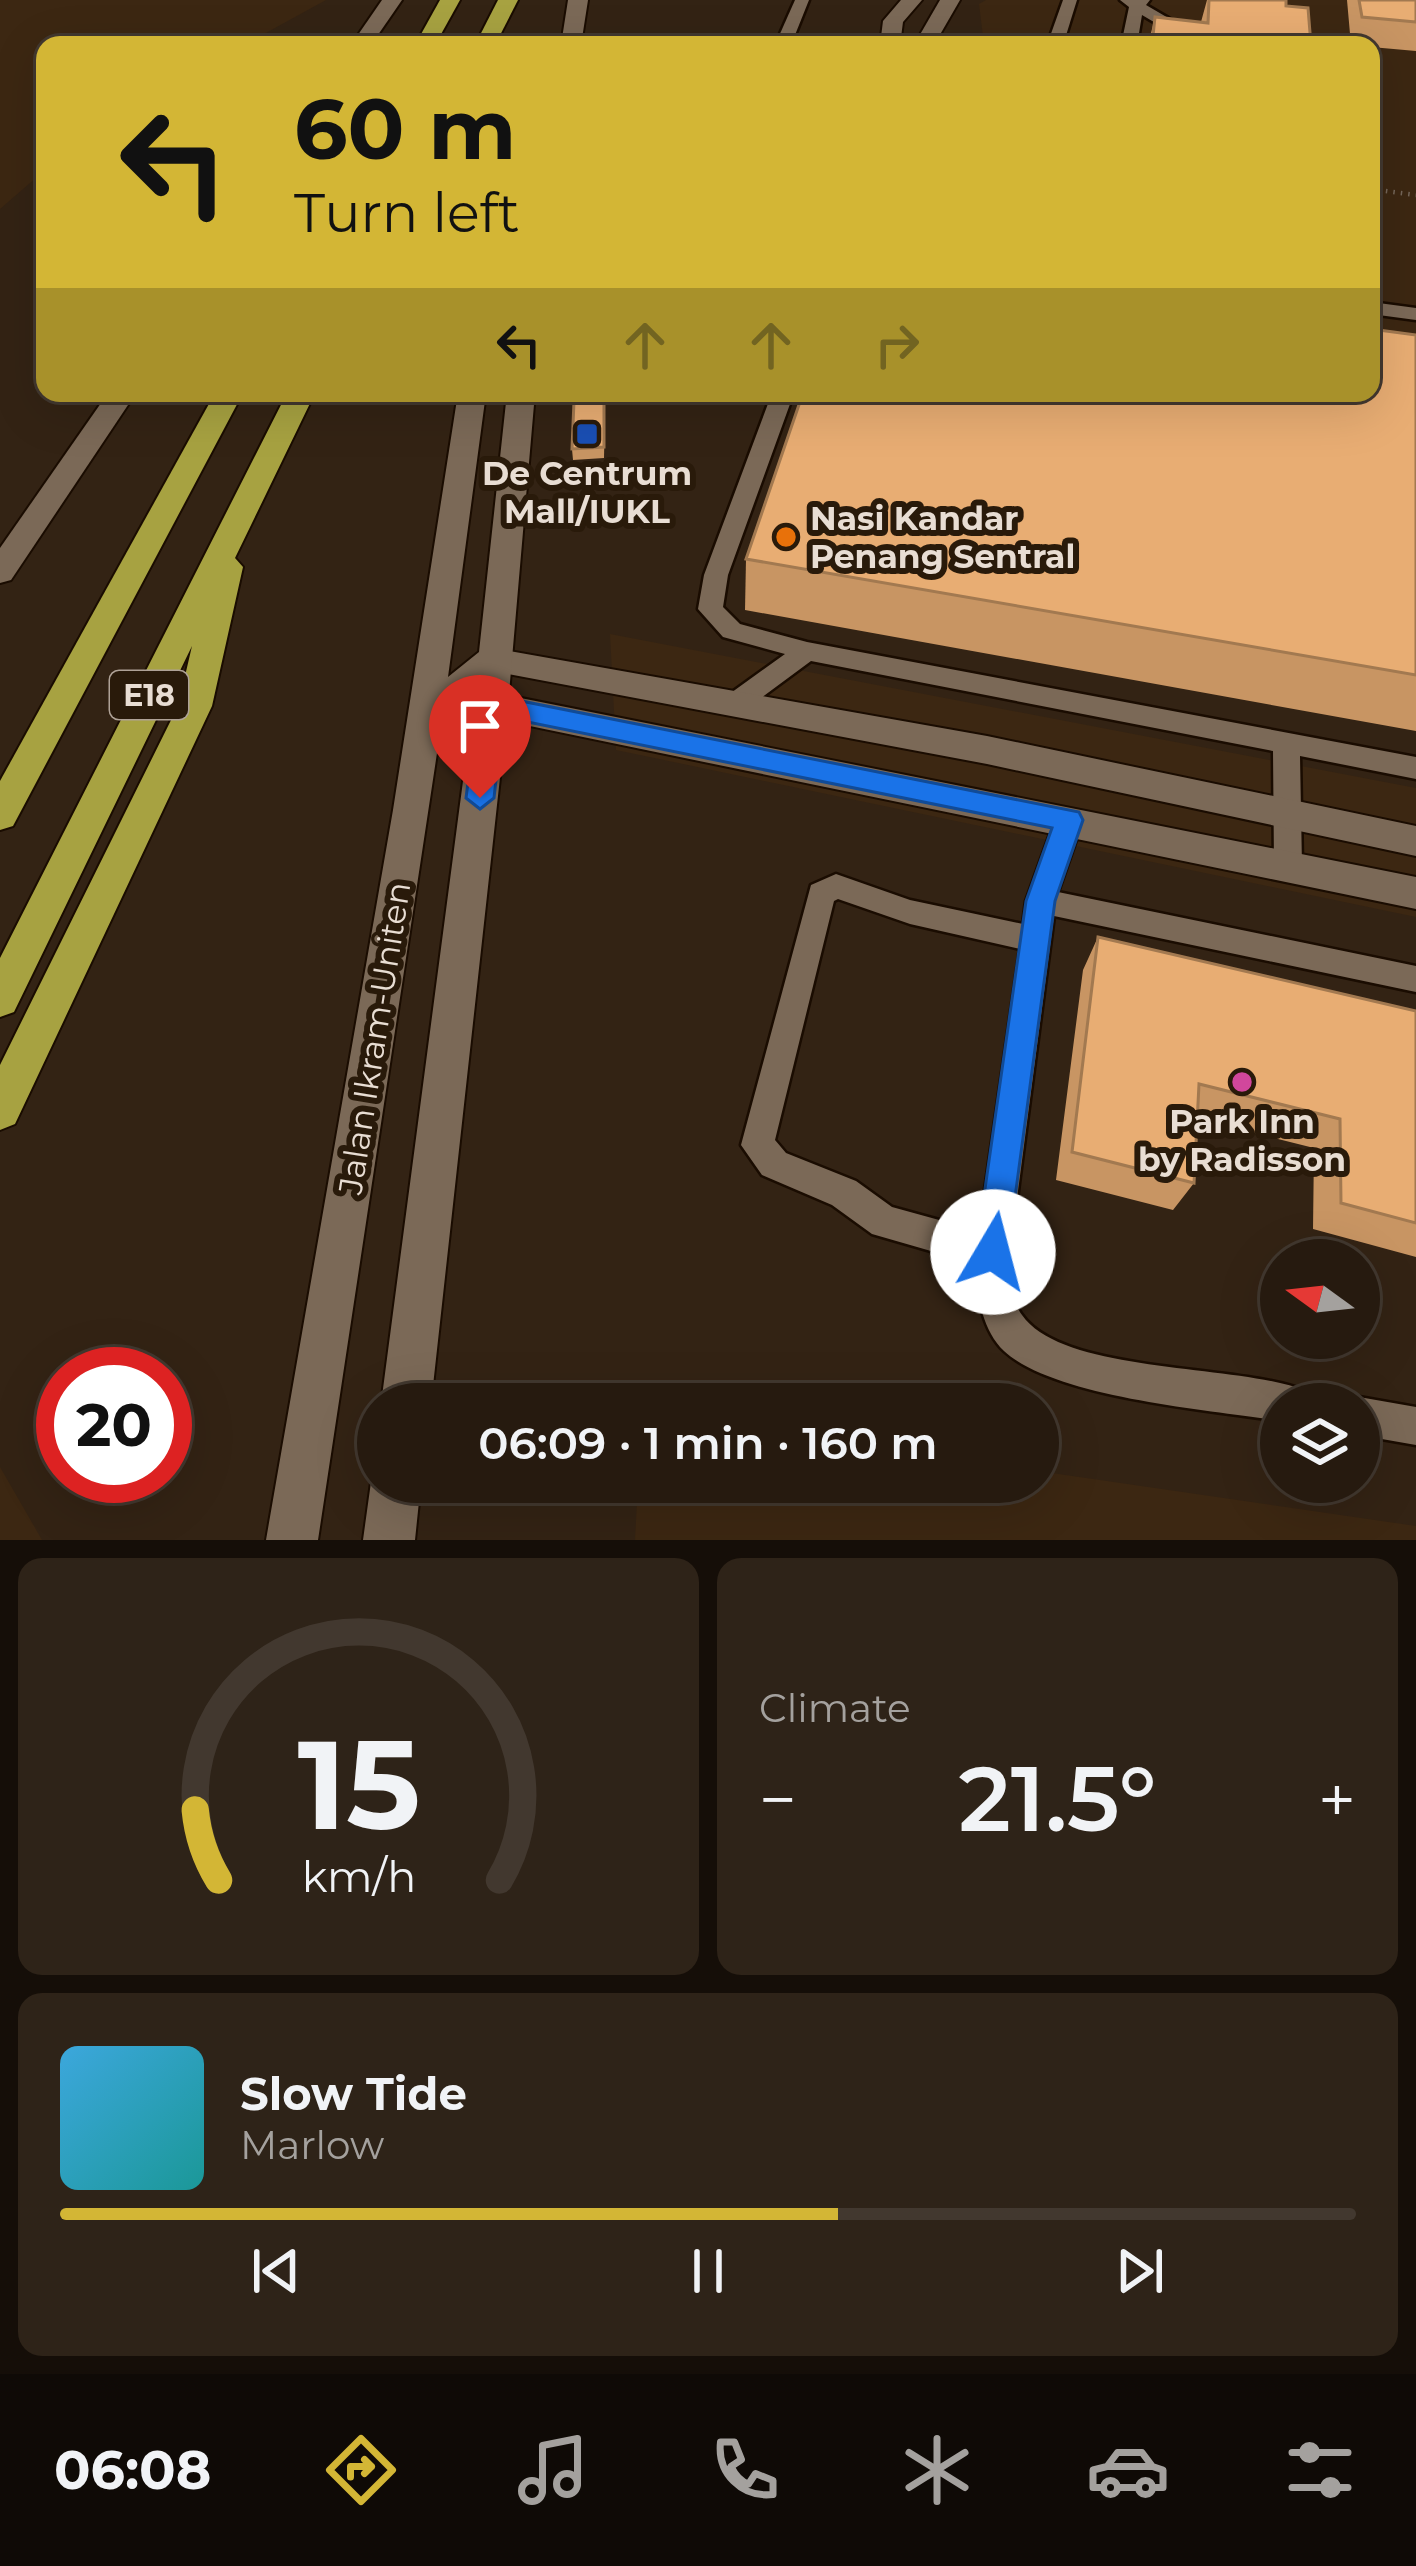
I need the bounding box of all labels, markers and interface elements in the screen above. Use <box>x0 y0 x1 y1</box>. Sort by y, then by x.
text: 60 m <box>294 78 516 180</box>
icon: left <box>96 84 252 240</box>
text: Turn left <box>294 180 520 246</box>
icon: left <box>486 312 552 378</box>
icon: ahead <box>612 312 678 378</box>
icon: ahead <box>738 312 804 378</box>
icon: right <box>864 312 930 378</box>
marker: De Centrum Mall/IUKL <box>574 421 600 447</box>
place label: De Centrum Mall/IUKL <box>482 453 692 531</box>
place label: Nasi Kandar Penang Sentral <box>810 498 1075 576</box>
marker: Nasi Kandar Penang Sentral <box>773 524 799 550</box>
road number: E18 <box>110 671 188 719</box>
pin <box>429 675 531 798</box>
icon: arrive <box>447 693 513 759</box>
street label: Jalan Ikram-Uniten <box>329 879 418 1198</box>
marker: Park Inn by Radisson <box>1229 1069 1255 1095</box>
place label: Park Inn by Radisson <box>1138 1101 1346 1179</box>
position arrow <box>930 1189 1056 1315</box>
north arrow <box>1260 1239 1380 1359</box>
map controls <box>1260 1239 1380 1503</box>
speed limit sign: 20 <box>36 1347 192 1503</box>
button: layers <box>1260 1383 1380 1503</box>
text: 06:09 · 1 min · 160 m <box>478 1415 938 1470</box>
text: Climate <box>759 1684 911 1732</box>
text: 15 <box>297 1708 420 1860</box>
text: 21.5° <box>958 1744 1157 1854</box>
text: − <box>759 1759 797 1840</box>
text: + <box>1318 1759 1356 1840</box>
text: km/h <box>301 1849 416 1902</box>
text: Slow Tide <box>240 2066 467 2121</box>
text: Marlow <box>240 2121 384 2169</box>
icon: previous <box>243 2238 309 2304</box>
icon: pause <box>675 2238 741 2304</box>
icon: next <box>1107 2238 1173 2304</box>
icon: directions <box>319 2428 403 2512</box>
icon: music <box>511 2428 595 2512</box>
icon: phone <box>703 2428 787 2512</box>
icon: climate <box>895 2428 979 2512</box>
icon: car <box>1086 2428 1170 2512</box>
icon: filters <box>1278 2428 1362 2512</box>
text: 06:08 <box>54 2437 211 2503</box>

